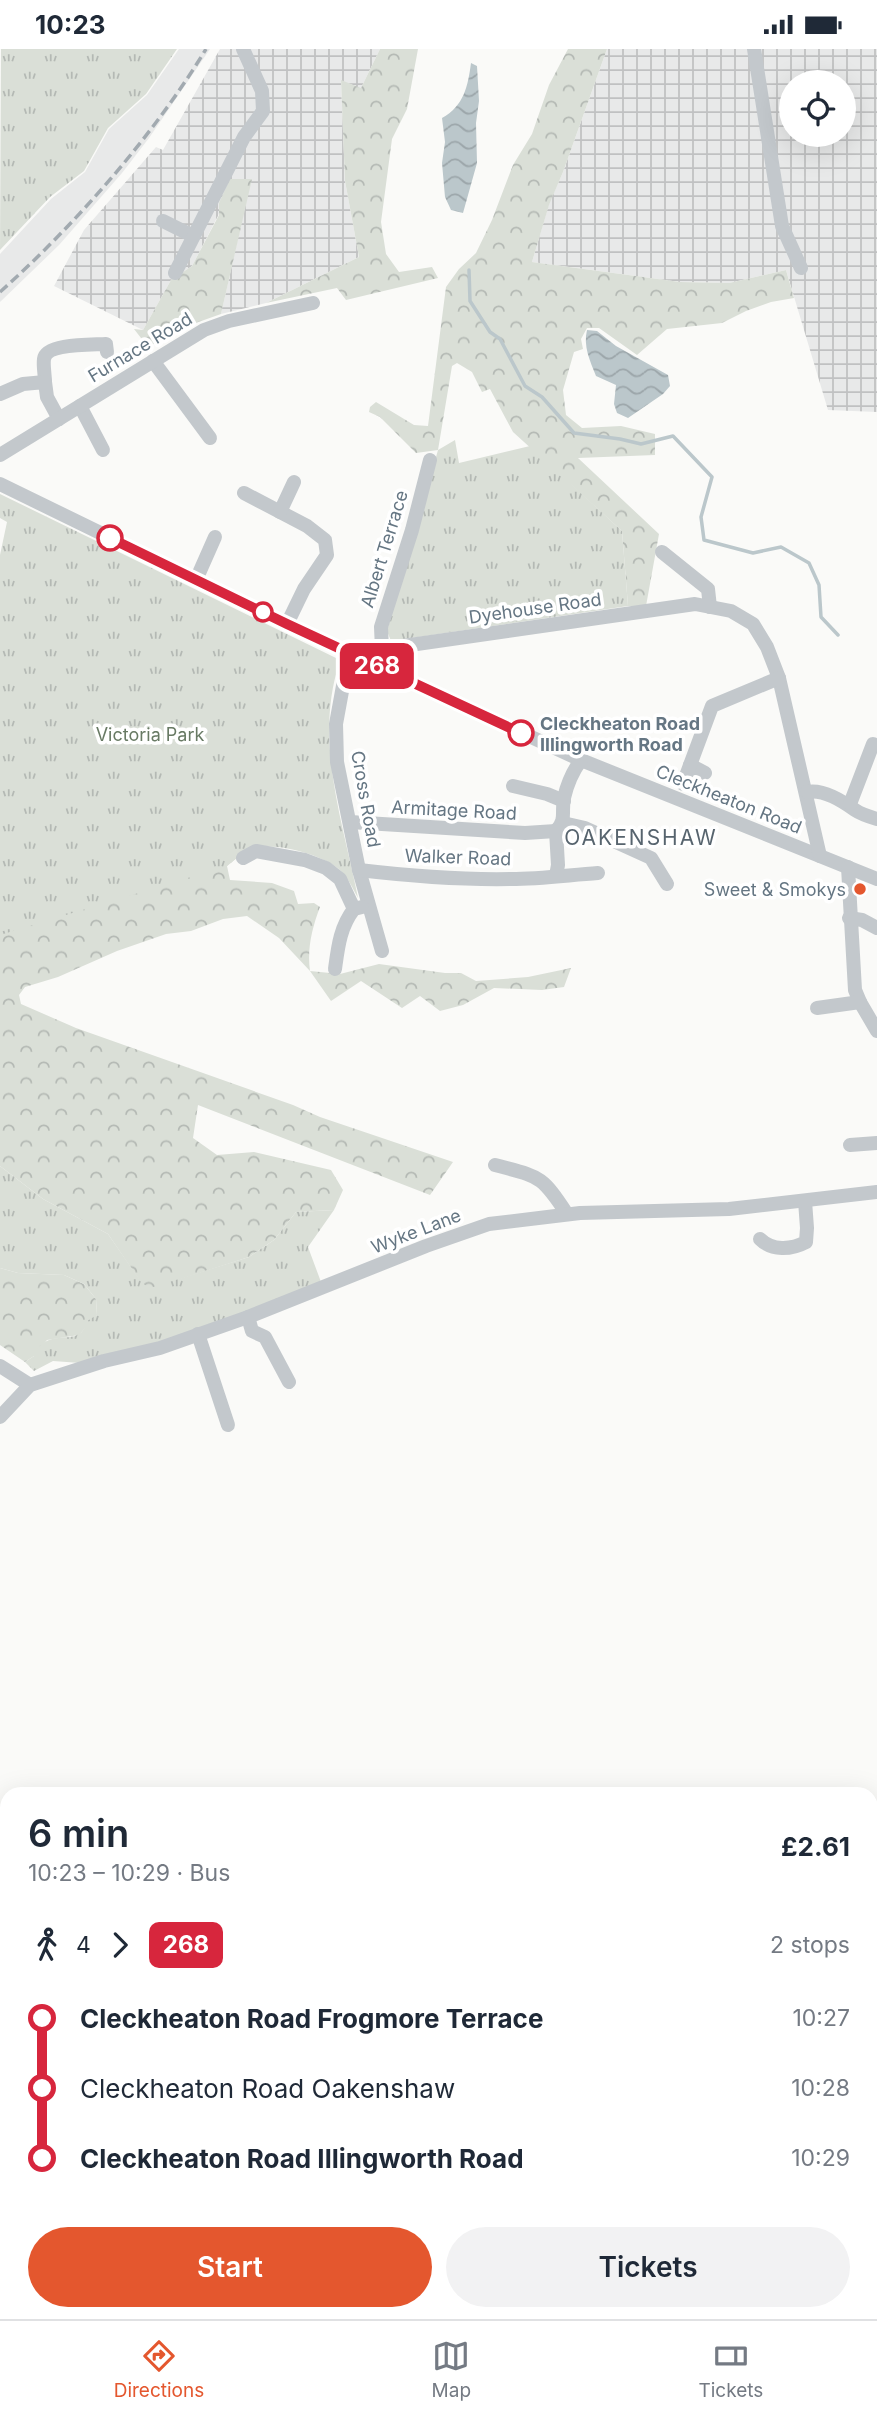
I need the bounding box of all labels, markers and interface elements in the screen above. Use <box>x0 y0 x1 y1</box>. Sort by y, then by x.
text: 10:23 <box>35 9 106 40</box>
map controls <box>779 70 856 147</box>
button: locate <box>779 70 856 147</box>
street label: Furnace Road <box>84 308 196 386</box>
street label: Albert Terrace <box>356 488 412 610</box>
unlabelled marker <box>97 525 123 551</box>
street label: Dyehouse Road <box>467 588 603 628</box>
unlabelled marker <box>253 602 273 622</box>
line badge: 268 <box>337 643 417 689</box>
text: 268 <box>354 651 400 680</box>
place label: Cleckheaton Road Illingworth Road <box>540 713 700 755</box>
marker: Cleckheaton Road Illingworth Road <box>508 720 534 746</box>
park label: Victoria Park <box>96 724 204 745</box>
street label: Cross Road <box>347 749 385 849</box>
street label: Cleckheaton Road <box>653 760 805 838</box>
street label: Armitage Road <box>391 796 517 824</box>
district label: OAKENSHAW <box>564 825 718 850</box>
street label: Walker Road <box>404 845 512 869</box>
place label: Sweet & Smokys <box>704 879 846 900</box>
marker: Sweet & Smokys <box>852 881 868 897</box>
street label: Wyke Lane <box>368 1204 464 1258</box>
text: 6 min <box>28 1810 129 1856</box>
text: £2.61 <box>781 1831 850 1862</box>
text: 10:23 – 10:29 · Bus <box>28 1859 230 1887</box>
icon: walk <box>28 1926 66 1964</box>
icon: forward <box>101 1926 139 1964</box>
text: 268 <box>163 1930 209 1959</box>
text: 4 <box>76 1931 91 1959</box>
text: 2 stops <box>770 1931 850 1959</box>
text: Cleckheaton Road Frogmore Terrace <box>80 2003 543 2034</box>
text: 10:27 <box>792 2004 850 2032</box>
text: Cleckheaton Road Oakenshaw <box>80 2073 455 2104</box>
text: 10:28 <box>791 2074 850 2102</box>
text: Cleckheaton Road Illingworth Road <box>80 2143 524 2174</box>
text: 10:29 <box>791 2144 850 2172</box>
button: Start <box>28 2227 432 2307</box>
button: Tickets <box>446 2227 850 2307</box>
tab: Directions <box>114 2337 204 2402</box>
tab: Map <box>432 2337 471 2402</box>
tab: Tickets <box>698 2337 763 2402</box>

